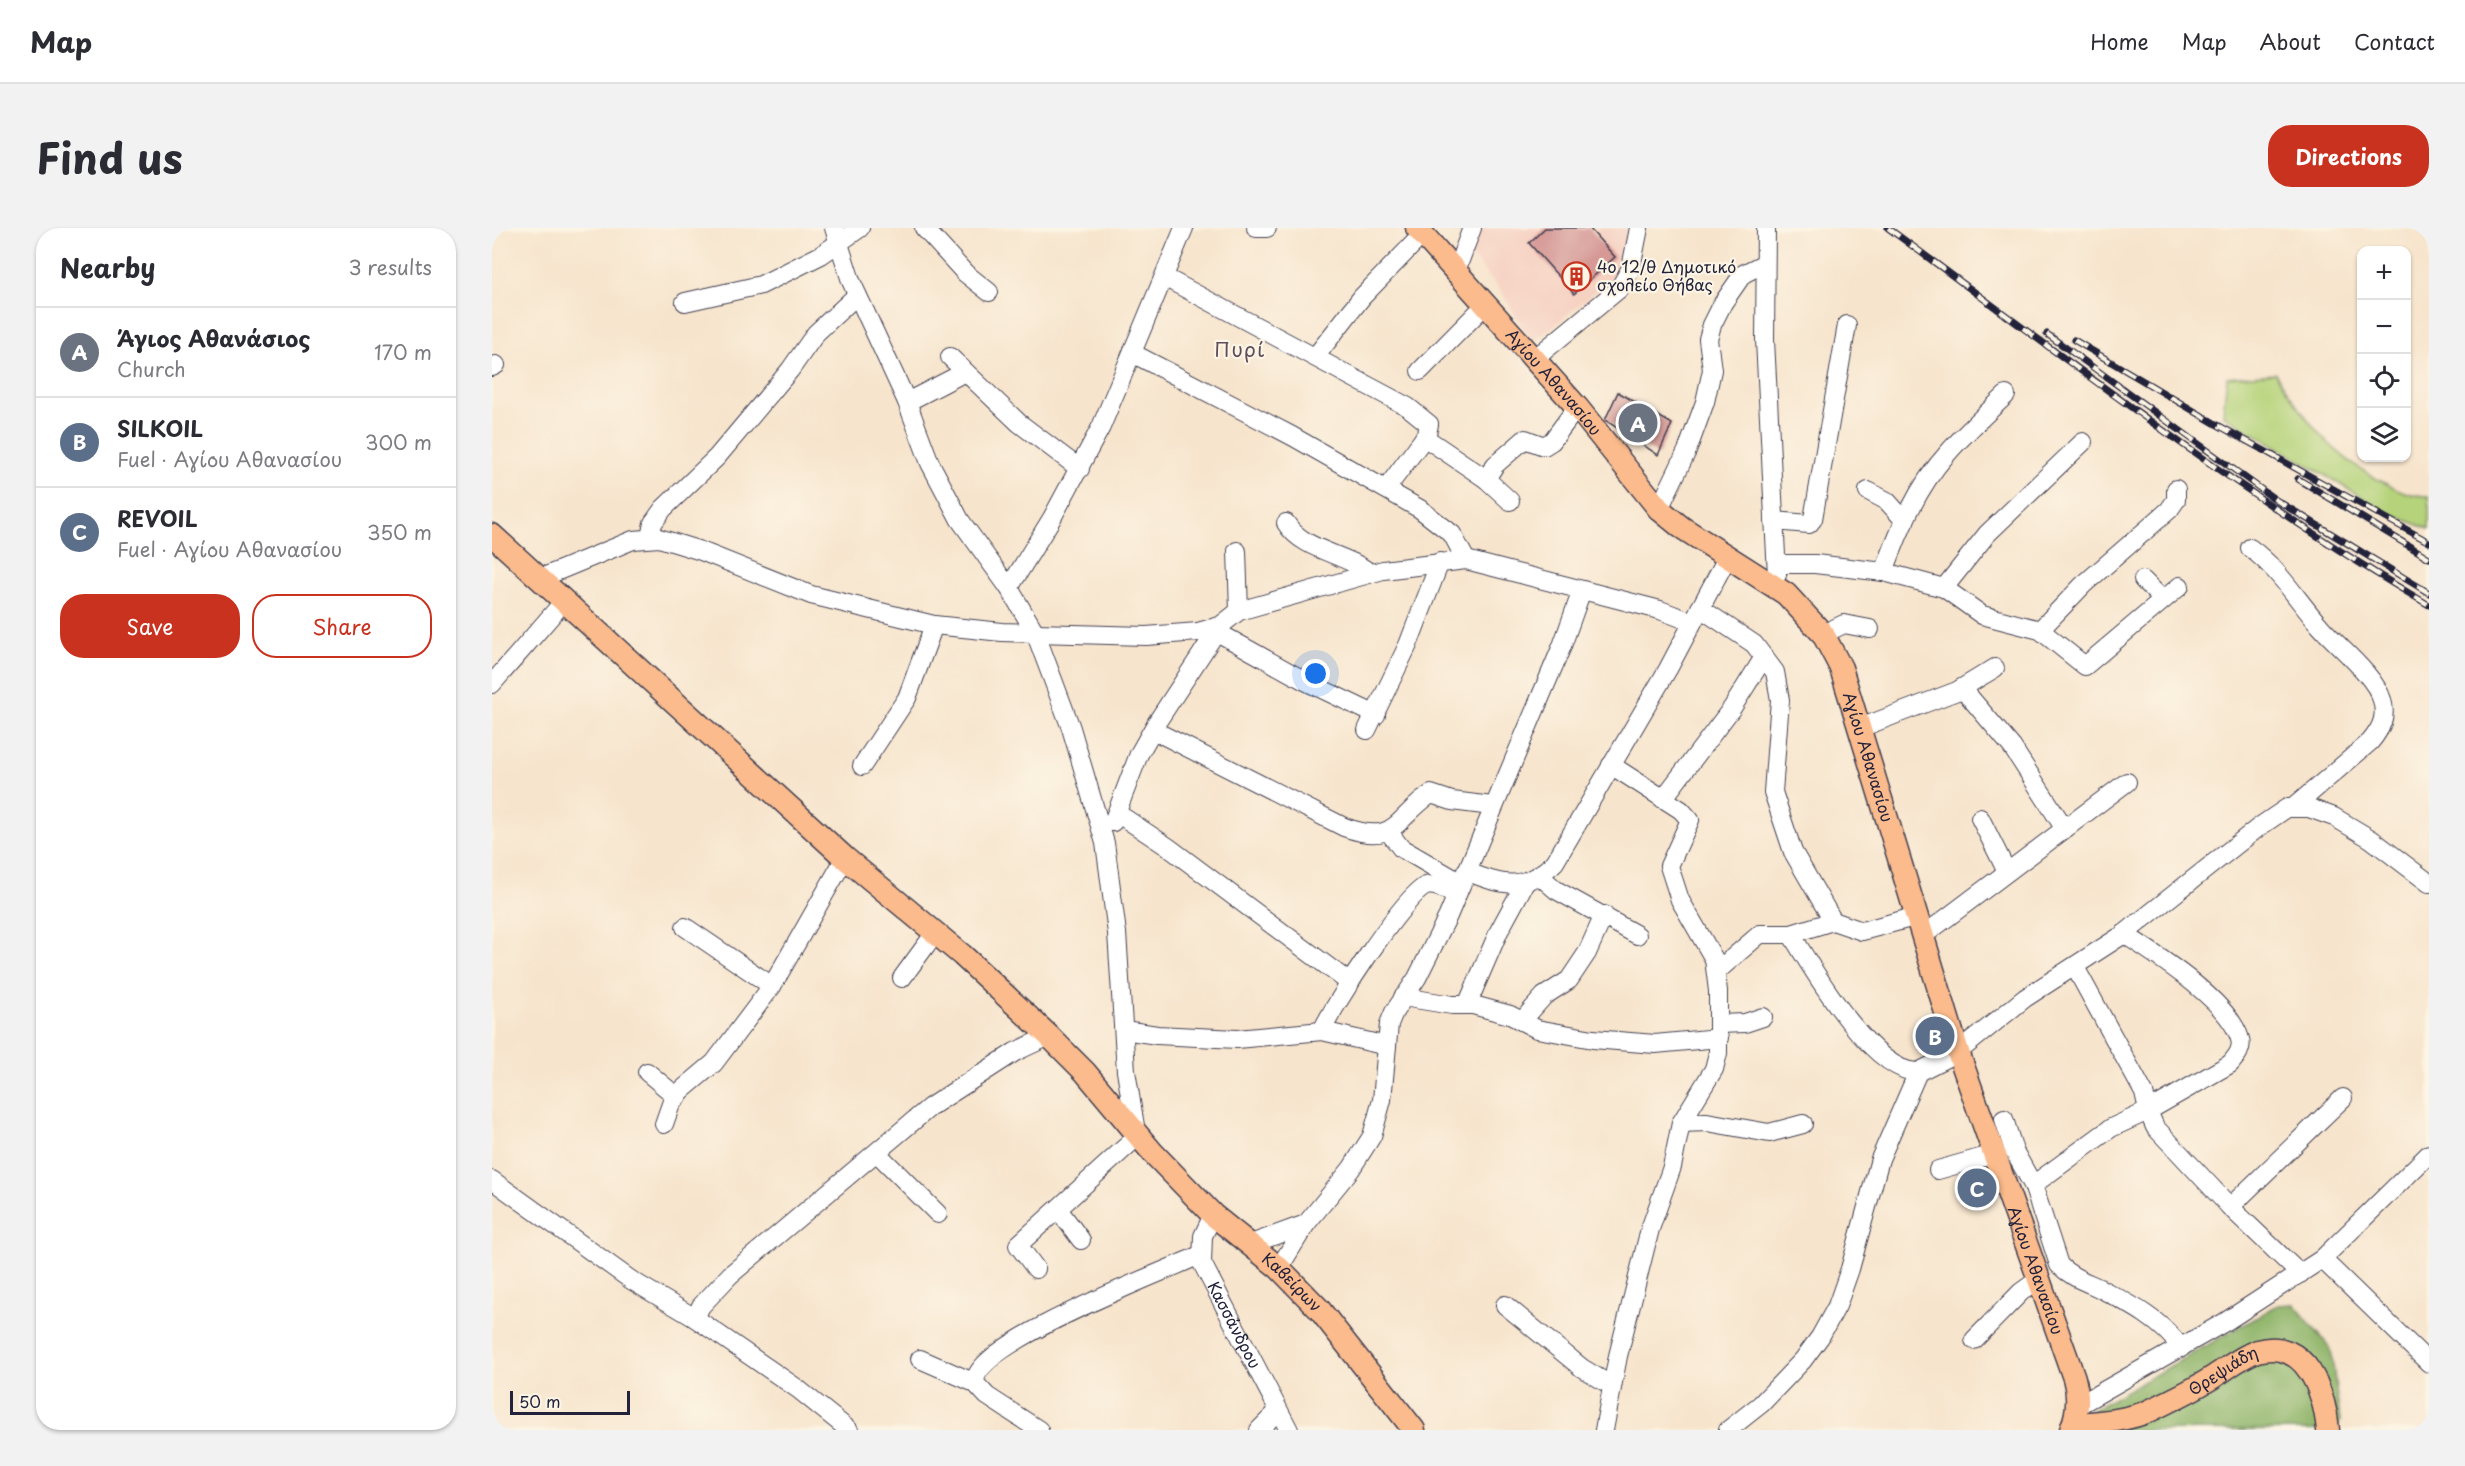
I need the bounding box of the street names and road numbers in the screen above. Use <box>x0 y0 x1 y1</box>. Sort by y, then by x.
street label: Αγίου Αθανασίου <box>1501 323 1608 440</box>
street label: Αγίου Αθανασίου <box>1838 689 1900 825</box>
street label: Αγίου Αθανασίου <box>2003 1202 2071 1338</box>
street label: Καβείρων <box>1257 1246 1328 1317</box>
street label: Κασσάνδρου <box>1202 1277 1268 1372</box>
street label: Θρεψιάδη <box>2183 1339 2261 1400</box>

